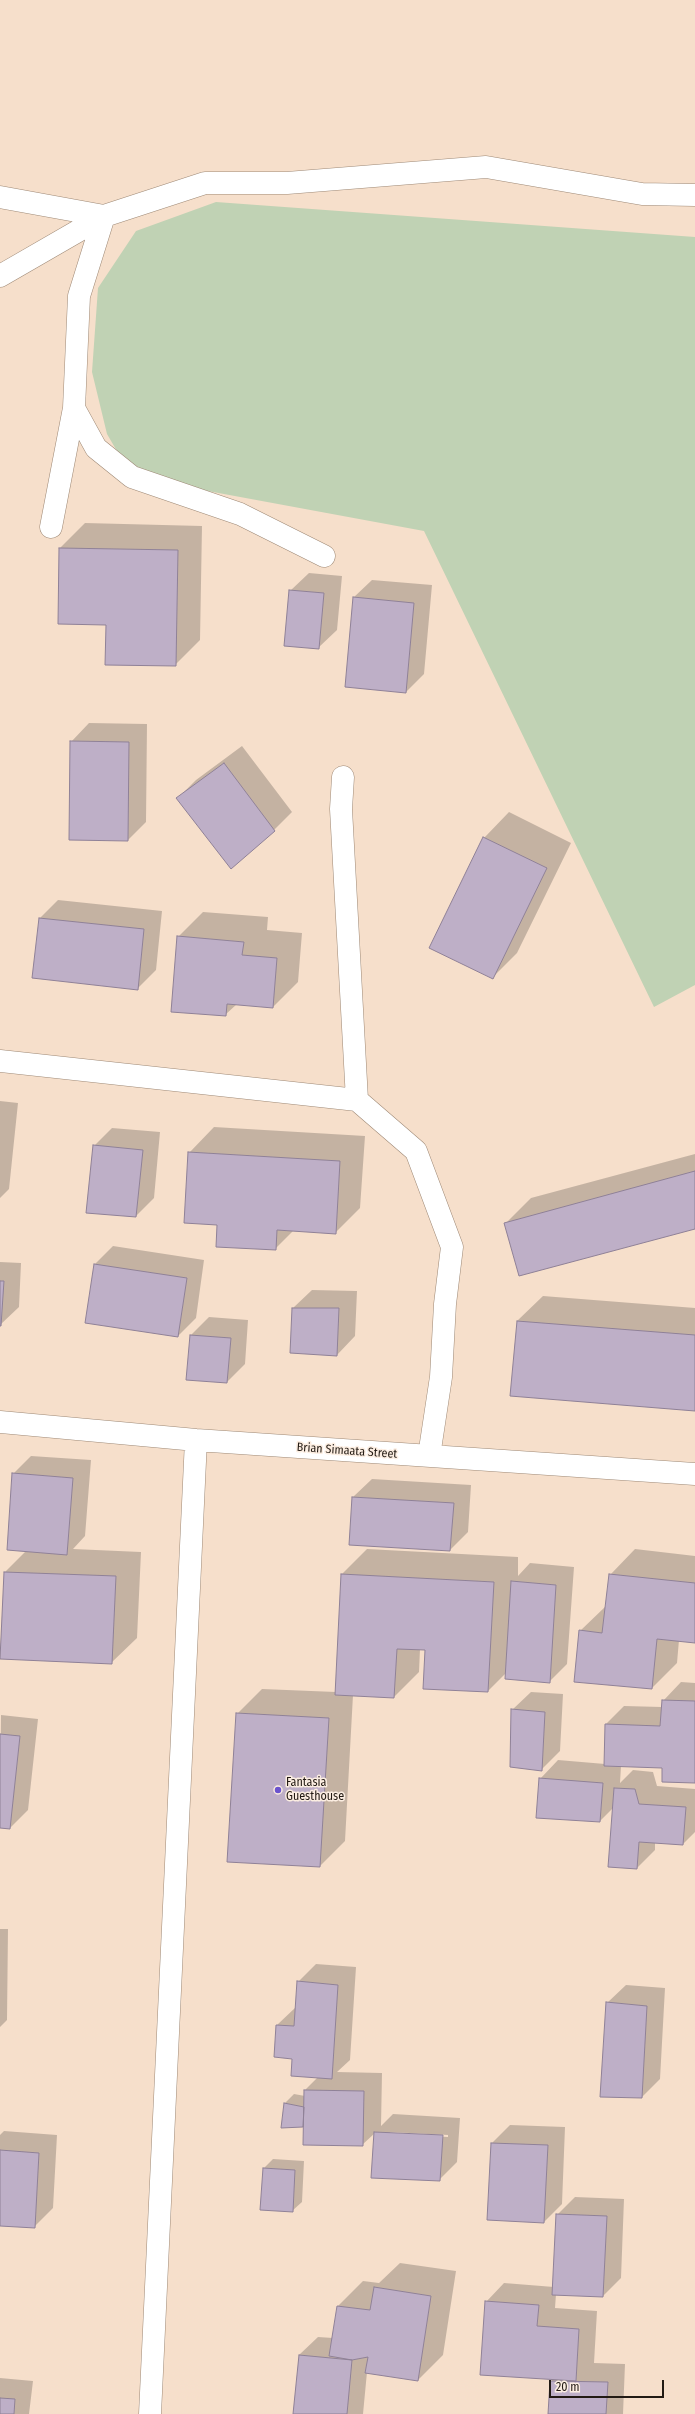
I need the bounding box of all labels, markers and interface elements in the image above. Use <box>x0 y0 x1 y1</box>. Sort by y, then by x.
street label: Brian Simaata Street <box>296 1440 398 1462</box>
place label: Fantasia Guesthouse <box>286 1776 344 1804</box>
marker: Fantasia Guesthouse <box>273 1785 283 1795</box>
scale bar <box>551 2372 666 2398</box>
text: 20 m <box>556 2380 580 2394</box>

